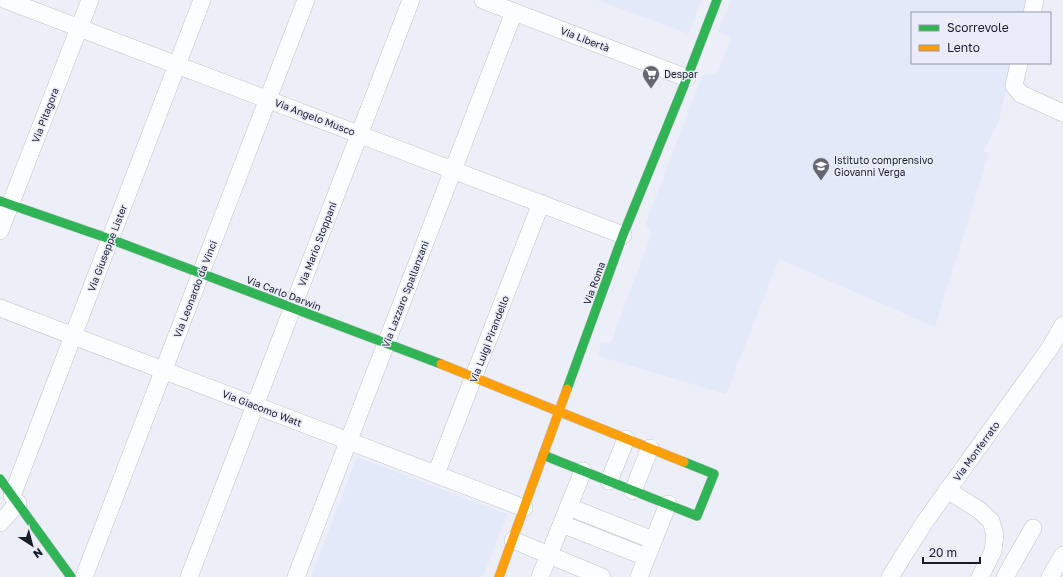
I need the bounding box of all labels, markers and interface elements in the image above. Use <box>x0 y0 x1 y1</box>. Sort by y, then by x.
legend <box>911 12 1051 64</box>
text: Scorrevole <box>947 20 1009 35</box>
street label: Via Libertà <box>559 24 611 54</box>
text: Lento <box>947 40 980 55</box>
supermarket icon: Despar <box>641 64 661 89</box>
place label: Despar <box>664 68 698 80</box>
street label: Via Pitagora <box>29 86 61 144</box>
street label: Via Angelo Musco <box>273 96 357 138</box>
place label: Istituto comprensivo Giovanni Verga <box>834 154 933 178</box>
school or university icon: Istituto comprensivo Giovanni Verga <box>811 156 831 181</box>
street label: Via Mario Stoppani <box>295 200 339 288</box>
street label: Via Giuseppe Lister <box>85 203 129 293</box>
street label: Via Leonardo da Vinci <box>171 239 219 339</box>
street label: Via Lazzaro Spallanzani <box>379 239 431 349</box>
street label: Via Roma <box>581 260 607 306</box>
street label: Via Carlo Darwin <box>245 273 323 313</box>
street label: Via Luigi Pirandello <box>467 294 511 384</box>
street label: Via Giacomo Watt <box>220 387 304 429</box>
street label: Via Monferrato <box>950 419 1002 483</box>
north arrow <box>12 525 52 565</box>
scale bar <box>923 539 980 565</box>
text: 20 m <box>929 545 957 560</box>
text: N <box>31 546 45 561</box>

